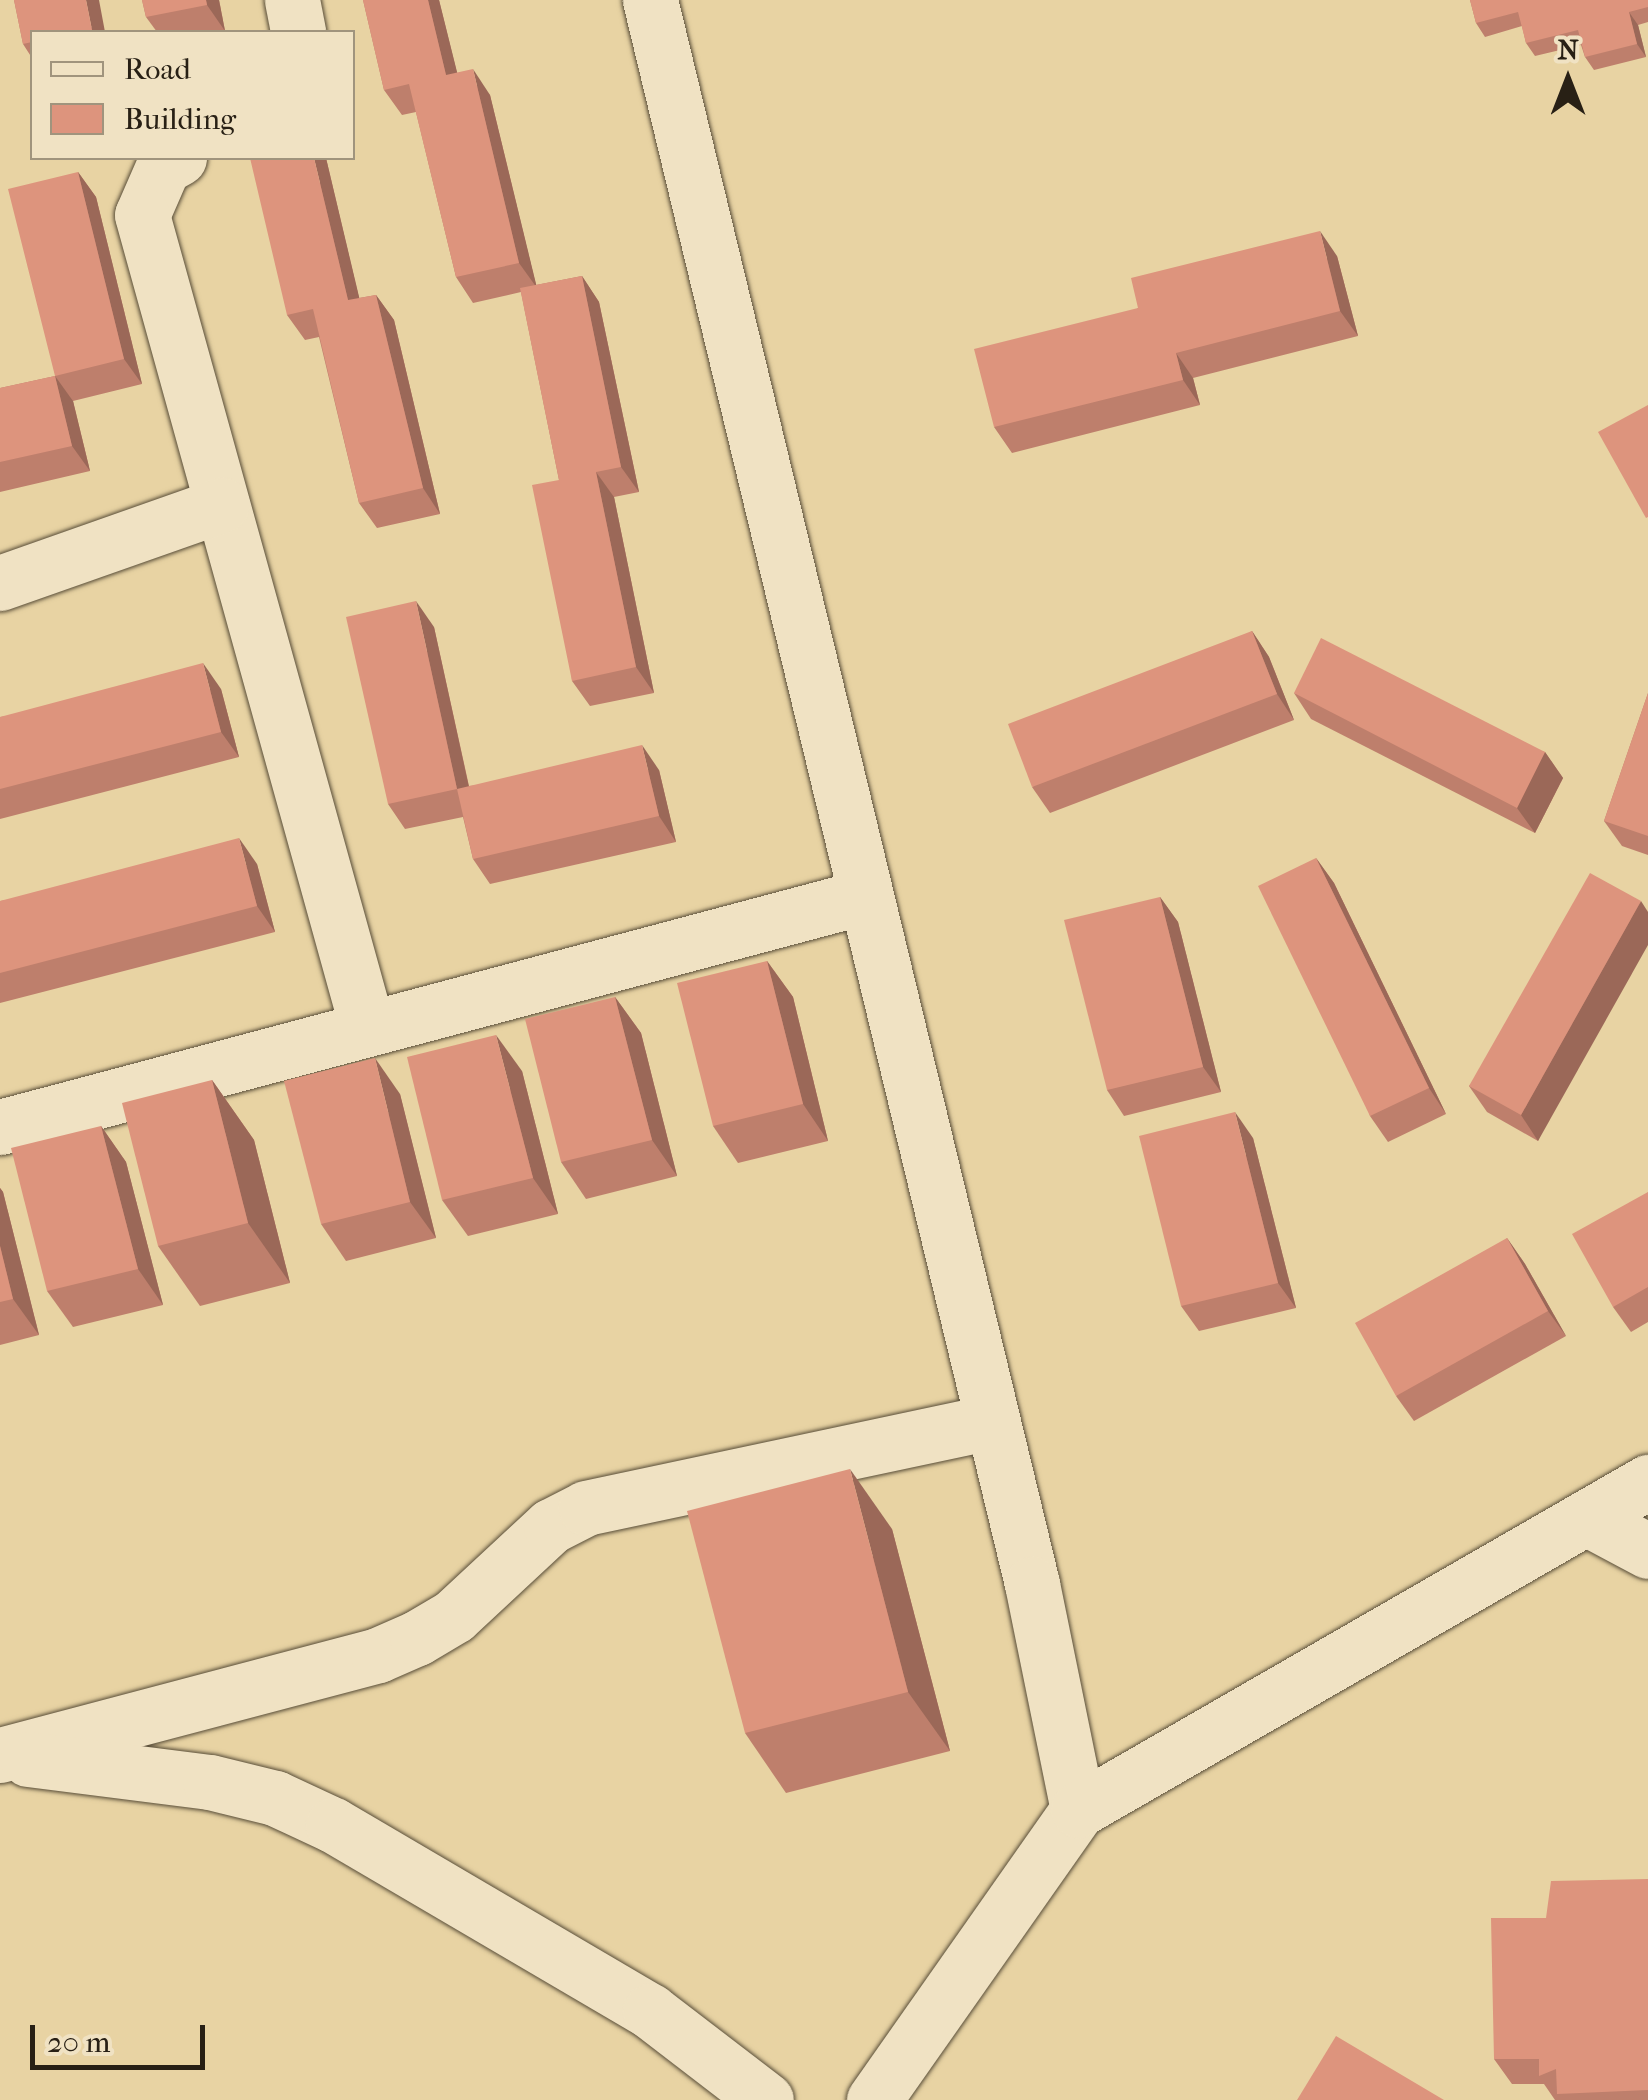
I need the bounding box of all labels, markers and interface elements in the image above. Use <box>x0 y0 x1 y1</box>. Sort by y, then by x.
legend <box>30 30 355 160</box>
north arrow <box>1518 30 1618 130</box>
text: N <box>1557 33 1579 66</box>
text: Road <box>124 52 191 87</box>
text: Building <box>124 102 236 137</box>
scale bar <box>35 2005 210 2067</box>
text: 20 m <box>47 2025 110 2060</box>

